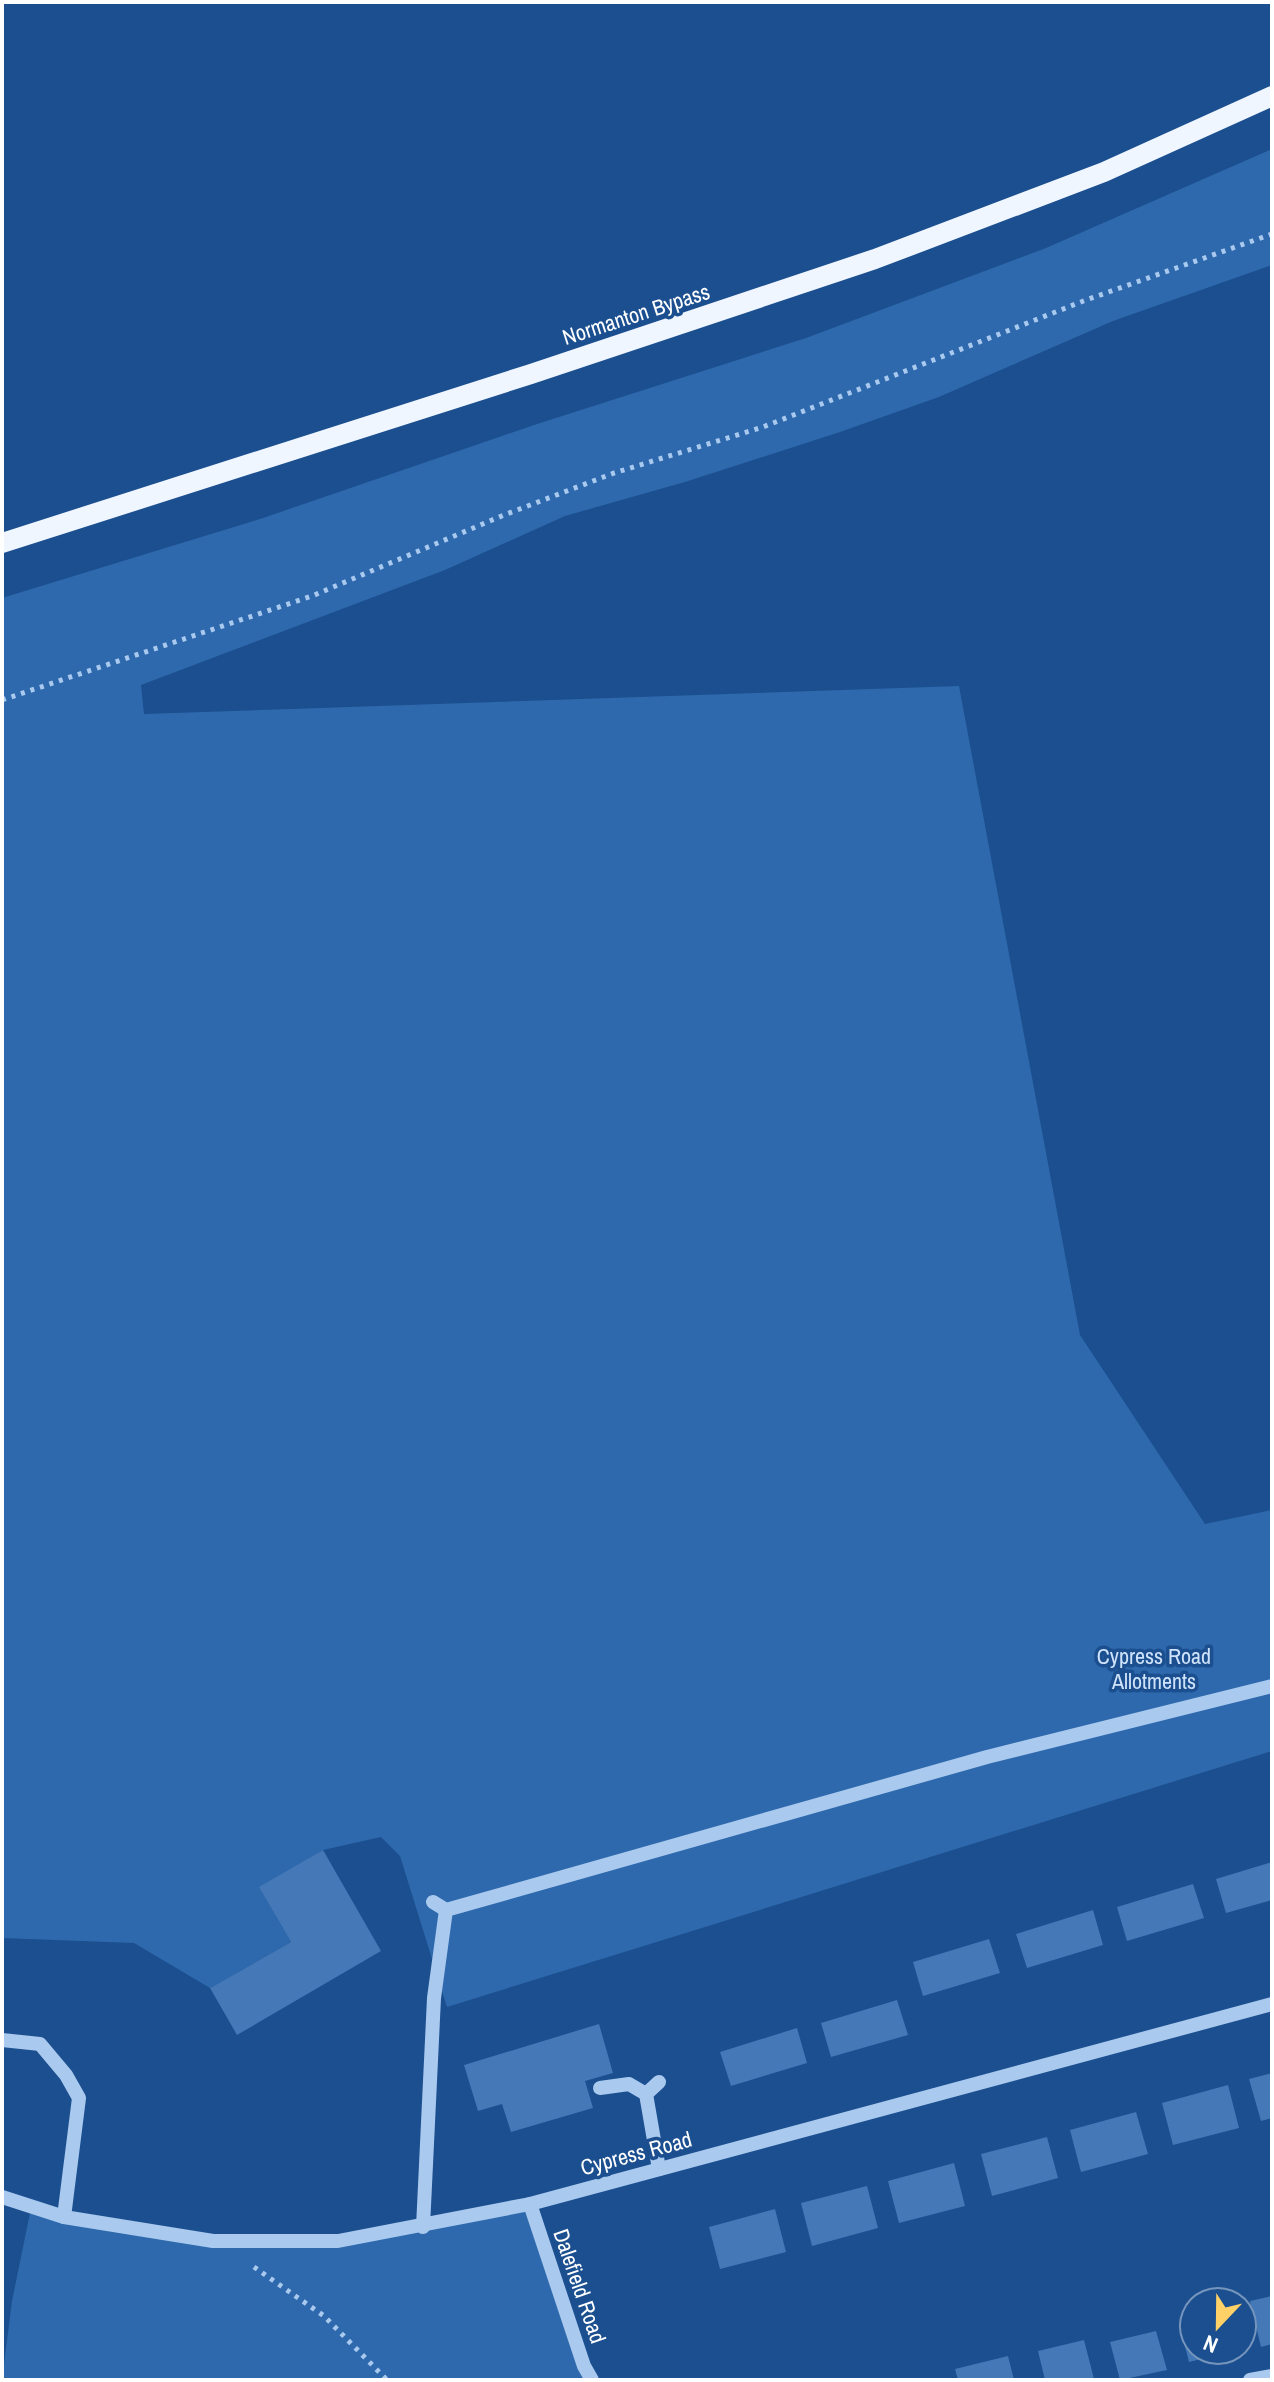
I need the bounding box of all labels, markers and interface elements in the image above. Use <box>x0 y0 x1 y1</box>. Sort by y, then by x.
street label: Normanton Bypass <box>558 276 714 352</box>
park label: Cypress Road Allotments <box>1097 1641 1211 1696</box>
street label: Cypress Road <box>577 2124 695 2182</box>
street label: Dalefield Road <box>546 2225 614 2347</box>
north arrow <box>1178 2286 1258 2366</box>
text: N <box>1199 2328 1222 2361</box>

